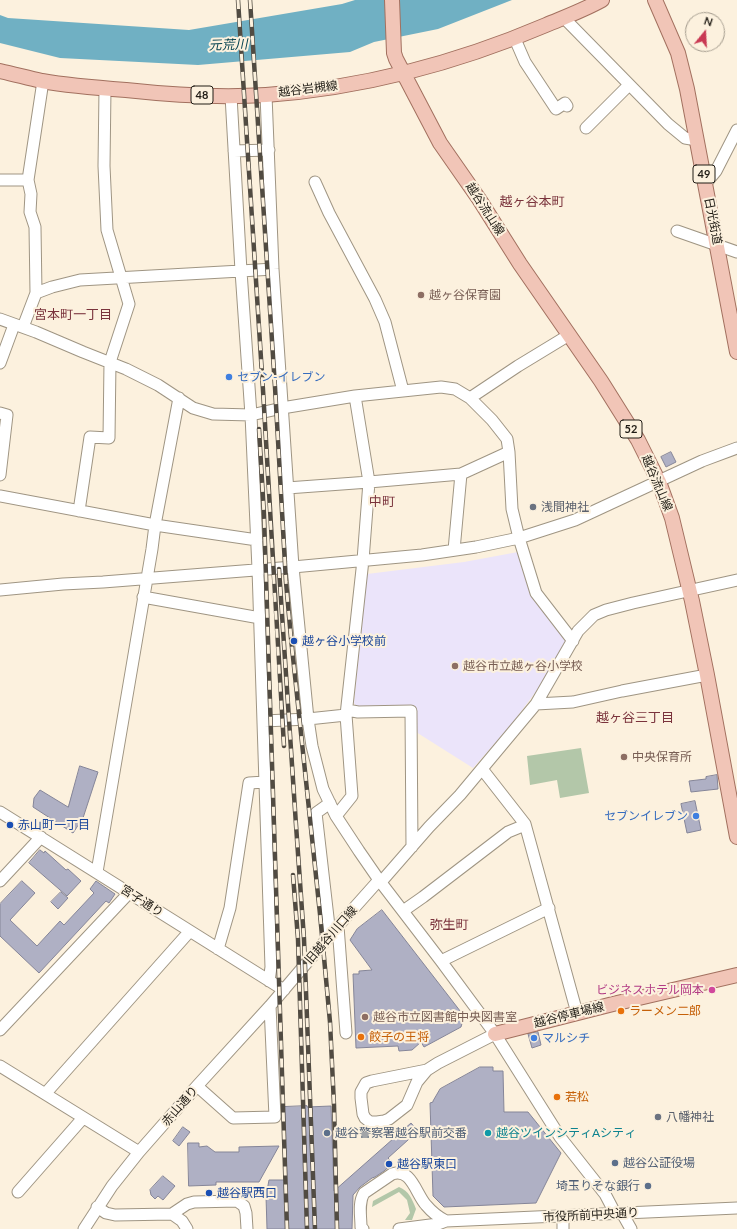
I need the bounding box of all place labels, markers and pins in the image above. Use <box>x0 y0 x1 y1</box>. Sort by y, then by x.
place label: 越ヶ谷保育園 <box>429 288 501 302</box>
marker: 越ヶ谷保育園 <box>416 290 426 300</box>
place label: セブン-イレブン <box>237 370 325 384</box>
marker: セブン-イレブン <box>224 372 234 382</box>
place label: 浅間神社 <box>541 500 589 514</box>
marker: 浅間神社 <box>528 502 538 512</box>
place label: 越ヶ谷小学校前 <box>302 634 386 648</box>
marker: 越ヶ谷小学校前 <box>289 636 299 646</box>
place label: 越谷市立越ヶ谷小学校 <box>463 659 583 673</box>
marker: 越谷市立越ヶ谷小学校 <box>450 661 460 671</box>
place label: 中央保育所 <box>632 750 692 764</box>
marker: 中央保育所 <box>619 752 629 762</box>
place label: セブンイレブン <box>604 809 688 823</box>
marker: セブンイレブン <box>691 811 701 821</box>
place label: 赤山町一丁目 <box>18 818 90 832</box>
marker: 赤山町一丁目 <box>5 820 15 830</box>
place label: ビジネスホテル岡本 <box>596 983 704 997</box>
marker: ビジネスホテル岡本 <box>707 985 717 995</box>
place label: ラーメン二郎 <box>629 1004 701 1018</box>
marker: ラーメン二郎 <box>616 1006 626 1016</box>
place label: 越谷市立図書館中央図書室 <box>373 1010 517 1024</box>
marker: 越谷市立図書館中央図書室 <box>360 1012 370 1022</box>
place label: 餃子の王将 <box>369 1030 429 1044</box>
place label: マルシチ <box>542 1031 590 1045</box>
marker: 餃子の王将 <box>356 1032 366 1042</box>
marker: マルシチ <box>529 1033 539 1043</box>
place label: 若松 <box>565 1090 589 1104</box>
marker: 若松 <box>552 1092 562 1102</box>
place label: 八幡神社 <box>666 1110 714 1124</box>
marker: 八幡神社 <box>653 1112 663 1122</box>
place label: 越谷警察署越谷駅前交番 <box>335 1126 467 1140</box>
place label: 越谷ツインシティAシティ <box>496 1126 636 1140</box>
marker: 越谷警察署越谷駅前交番 <box>322 1128 332 1138</box>
marker: 越谷ツインシティAシティ <box>483 1128 493 1138</box>
place label: 越谷公証役場 <box>623 1156 695 1170</box>
place label: 越谷駅東口 <box>397 1157 457 1171</box>
marker: 越谷公証役場 <box>610 1158 620 1168</box>
marker: 越谷駅東口 <box>384 1159 394 1169</box>
place label: 埼玉りそな銀行 <box>556 1179 640 1193</box>
marker: 埼玉りそな銀行 <box>643 1181 653 1191</box>
place label: 越谷駅西口 <box>217 1186 277 1200</box>
marker: 越谷駅西口 <box>204 1188 214 1198</box>

